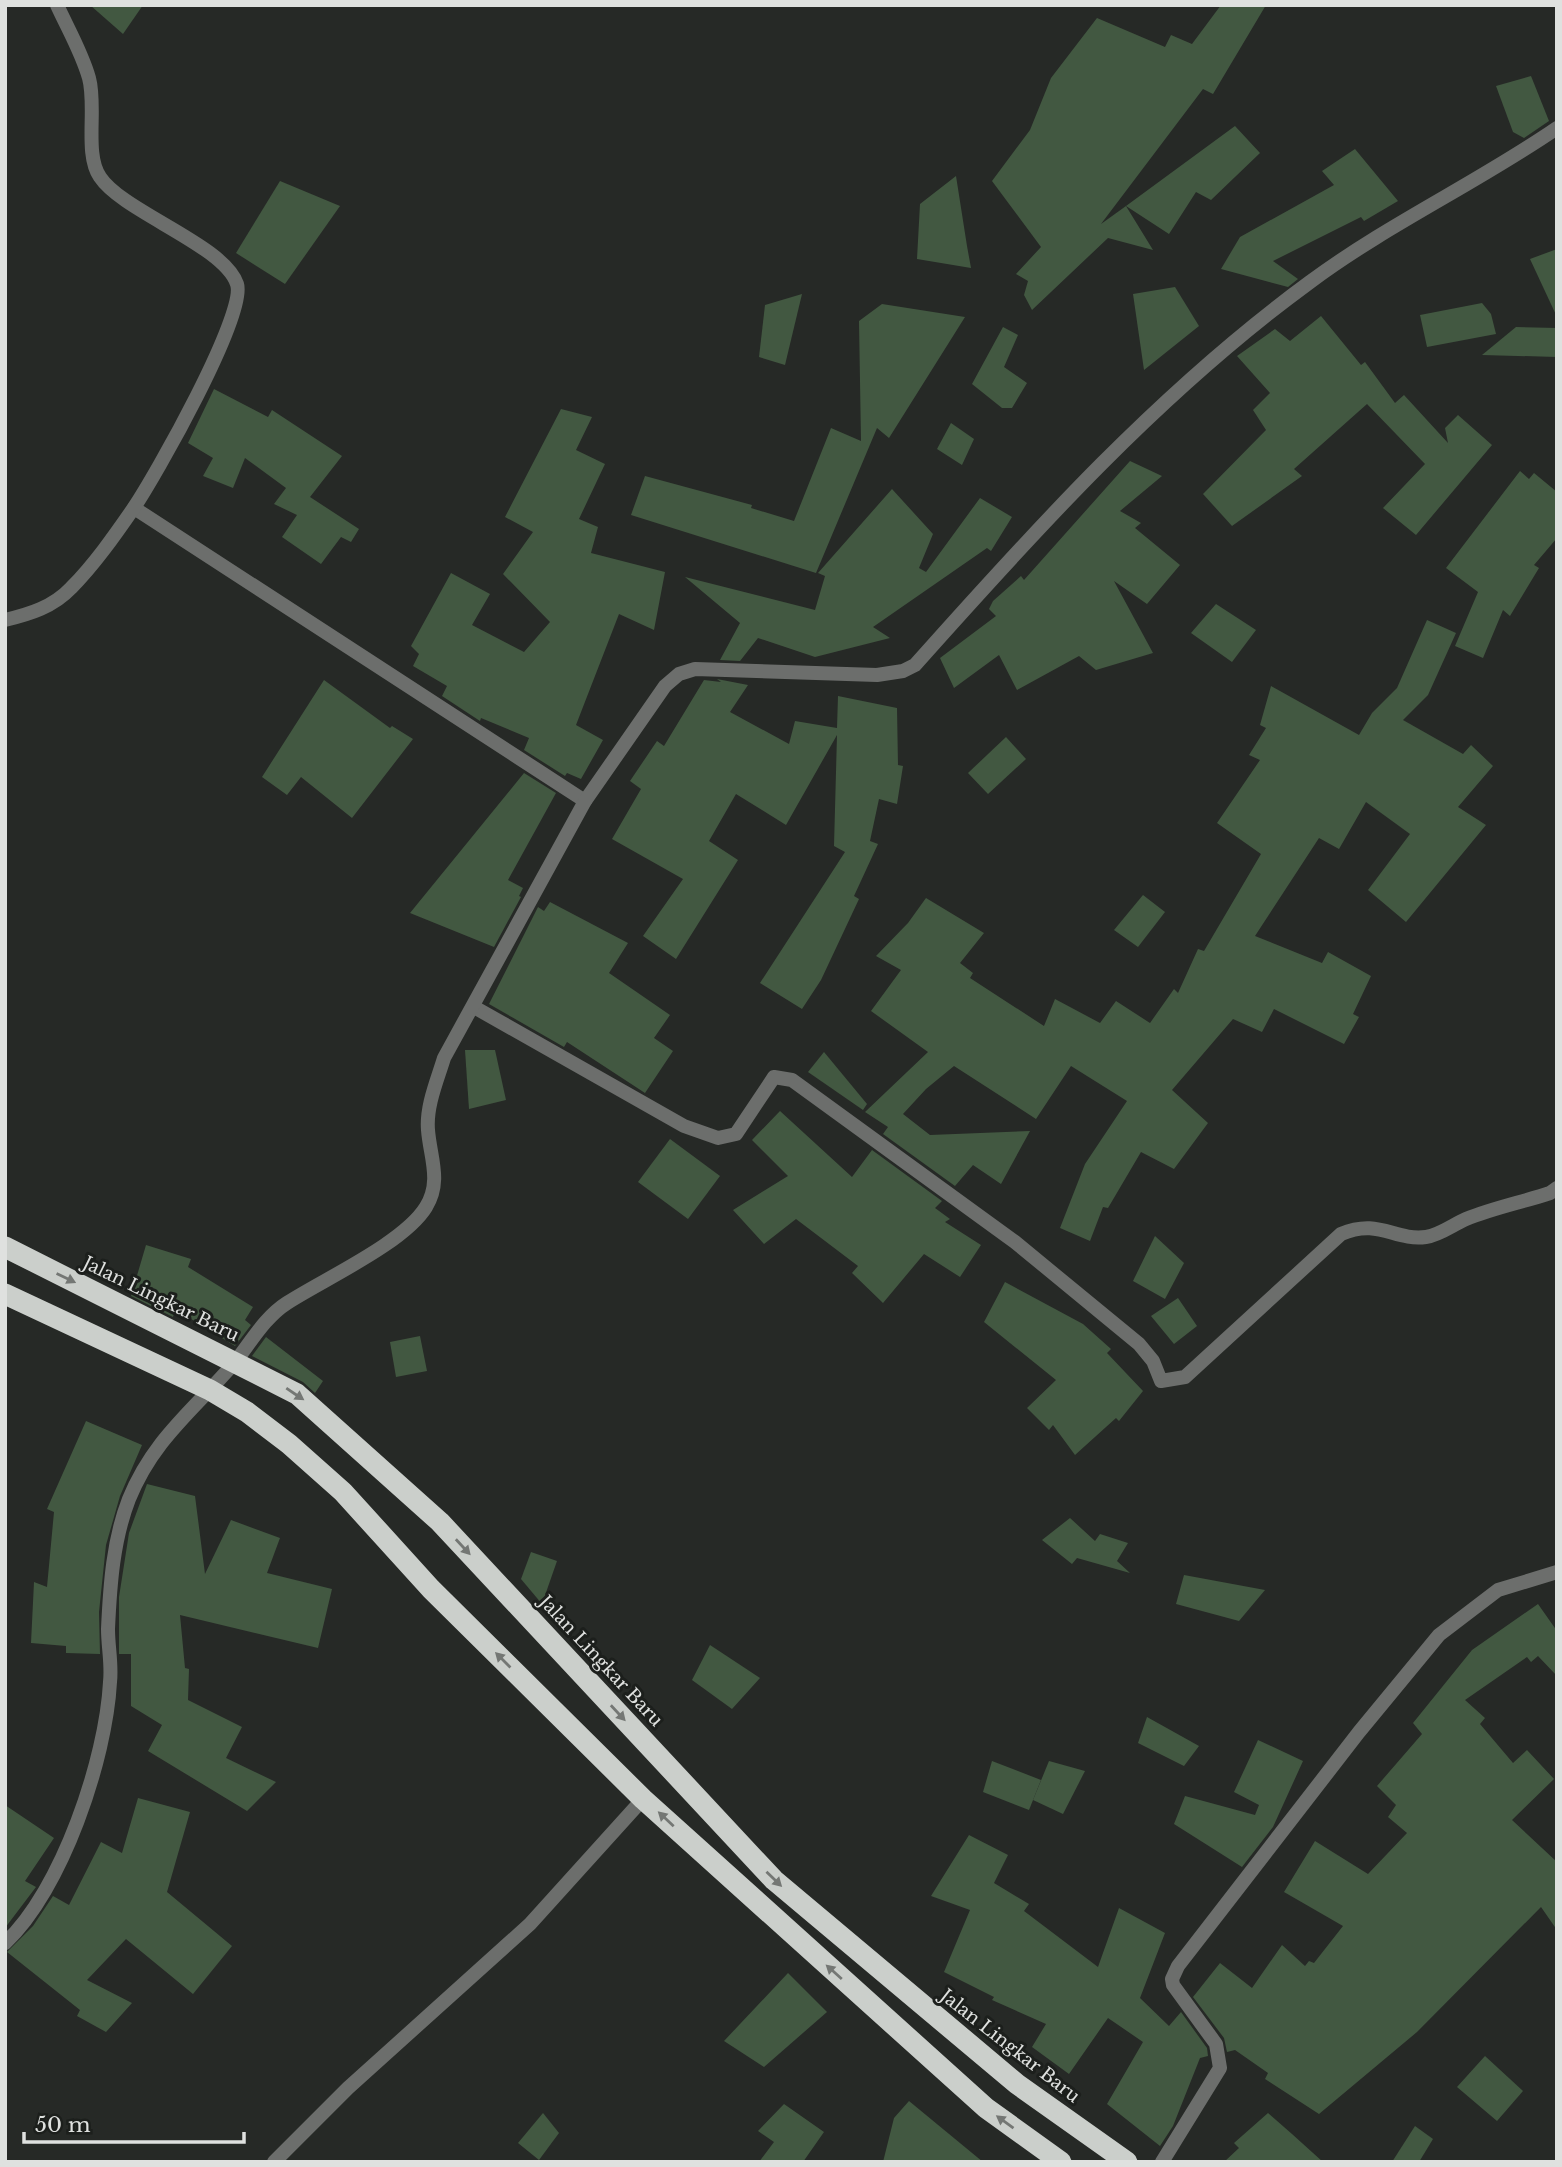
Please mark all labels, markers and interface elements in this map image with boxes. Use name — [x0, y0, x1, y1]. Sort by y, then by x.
street label: Jalan Lingkar Baru — [78, 1251, 243, 1346]
one-way arrow — [56, 1272, 76, 1283]
one-way arrow — [285, 1388, 304, 1401]
one-way arrow — [455, 1538, 471, 1556]
street label: Jalan Lingkar Baru — [533, 1589, 667, 1731]
one-way arrow — [495, 1653, 512, 1669]
one-way arrow — [610, 1704, 626, 1721]
one-way arrow — [658, 1812, 675, 1828]
one-way arrow — [765, 1870, 782, 1886]
one-way arrow — [825, 1964, 843, 1980]
street label: Jalan Lingkar Baru — [934, 1983, 1084, 2107]
scale bar — [24, 2100, 245, 2144]
text: 50 m — [35, 2112, 91, 2138]
one-way arrow — [996, 2115, 1014, 2129]

